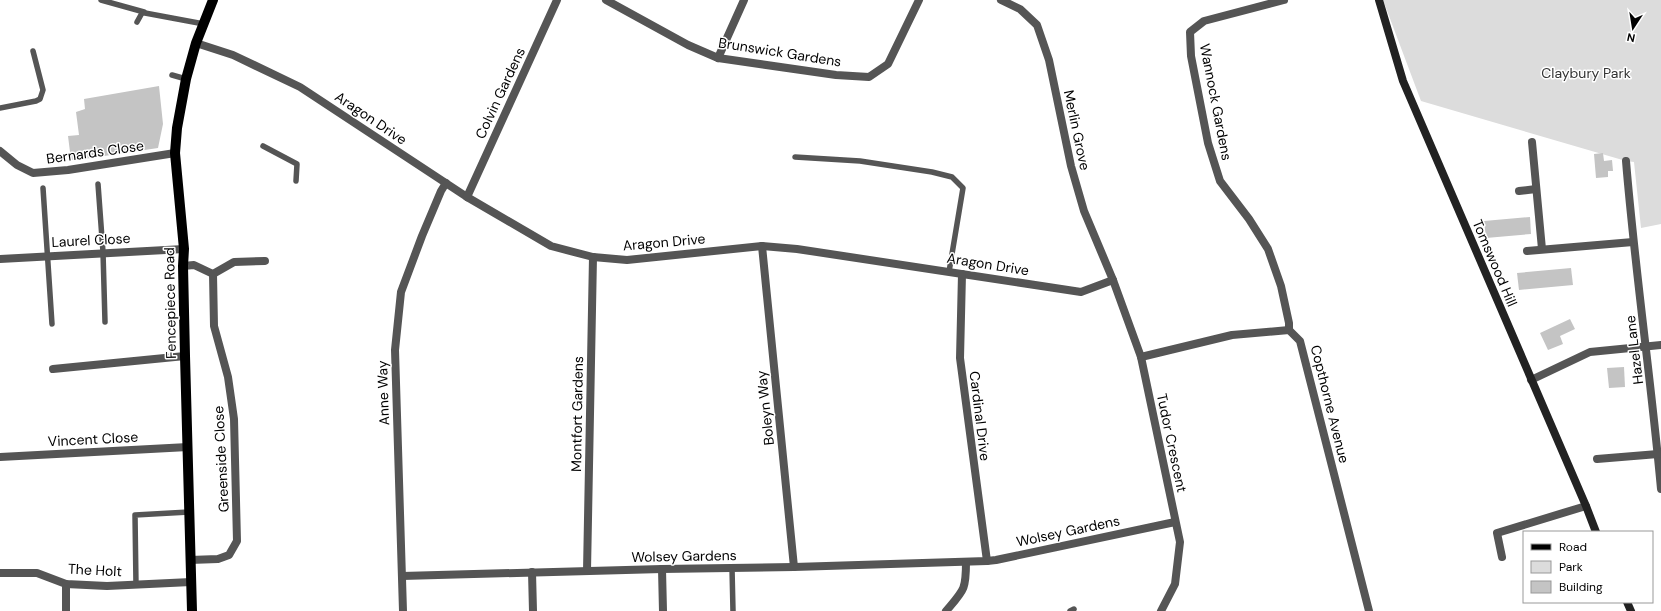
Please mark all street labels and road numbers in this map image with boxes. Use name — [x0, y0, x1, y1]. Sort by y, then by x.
street label: Brunswick Gardens — [717, 33, 843, 71]
street label: Wannock Gardens — [1196, 42, 1236, 162]
street label: Colvin Gardens — [471, 44, 529, 142]
street label: Aragon Drive — [332, 87, 410, 149]
street label: Merlin Grove — [1060, 88, 1094, 172]
street label: Bernards Close — [45, 136, 145, 168]
street label: Tomswood Hill — [1469, 217, 1521, 309]
street label: Laurel Close — [51, 229, 131, 251]
street label: Aragon Drive — [622, 229, 706, 255]
street label: Fencepiece Road — [160, 247, 180, 359]
street label: Aragon Drive — [946, 249, 1030, 279]
street label: Hazel Lane — [1621, 314, 1647, 386]
street label: Copthorne Avenue — [1307, 343, 1353, 465]
street label: Montfort Gardens — [567, 356, 587, 472]
street label: Anne Way — [373, 360, 393, 426]
street label: Boleyn Way — [752, 369, 778, 446]
street label: Cardinal Drive — [966, 370, 994, 462]
street label: Tudor Crescent — [1153, 392, 1191, 494]
street label: Greenside Close — [209, 405, 233, 513]
street label: Vincent Close — [47, 428, 139, 450]
street label: Wolsey Gardens — [1015, 511, 1121, 551]
street label: Wolsey Gardens — [631, 546, 737, 566]
street label: The Holt — [68, 560, 122, 580]

